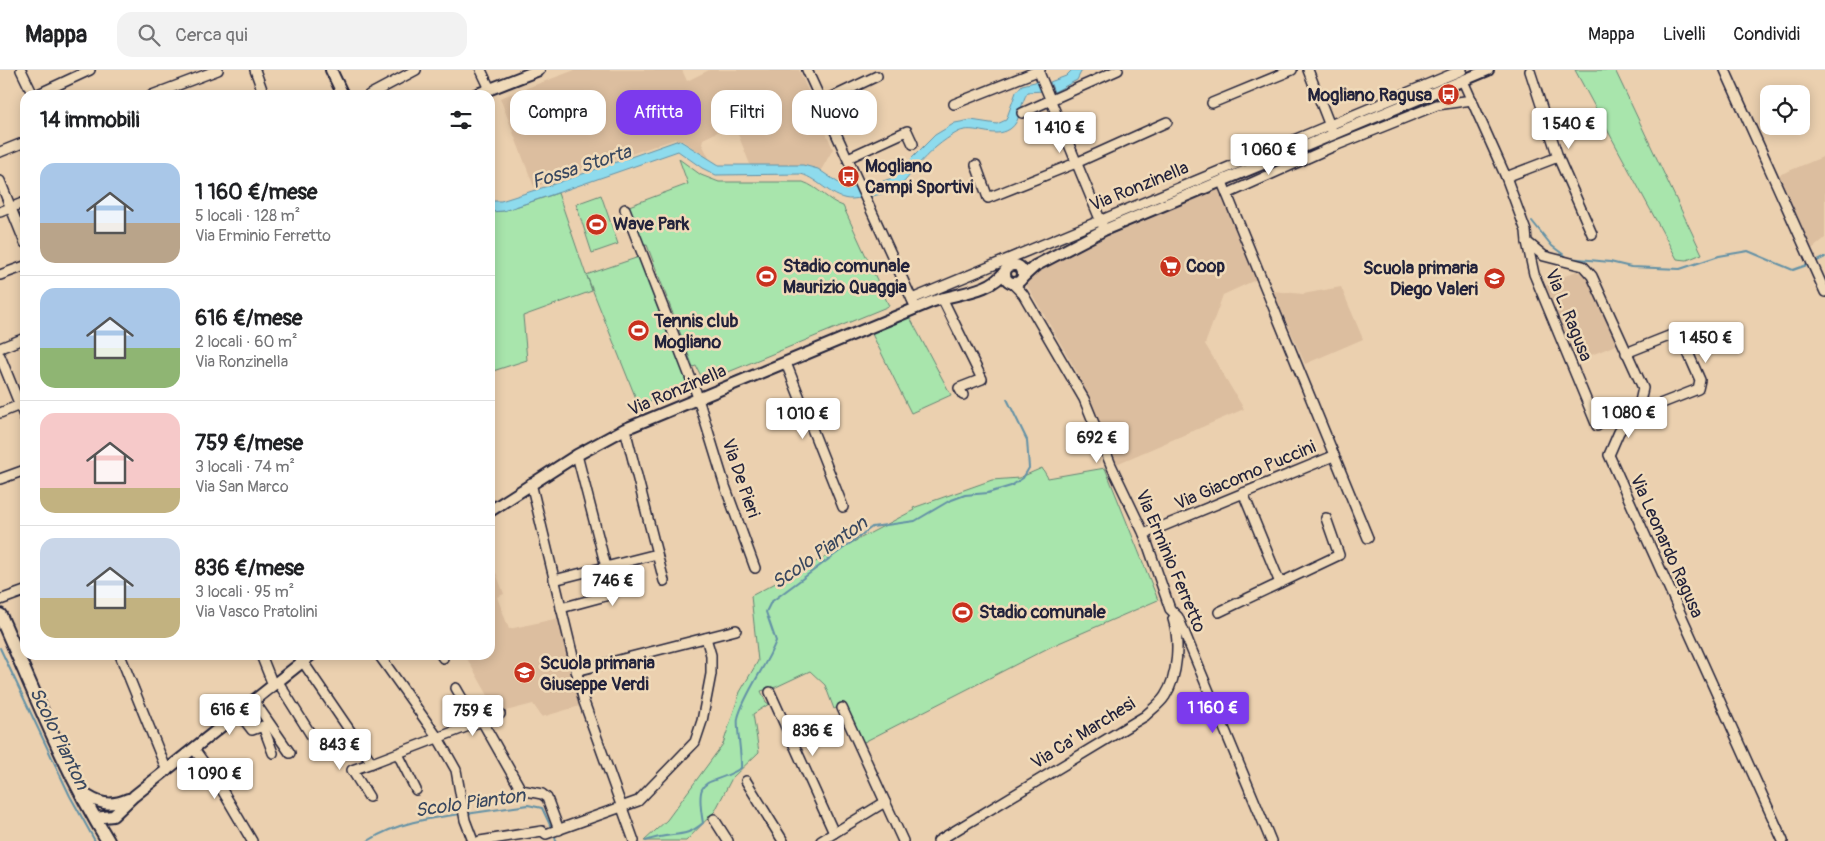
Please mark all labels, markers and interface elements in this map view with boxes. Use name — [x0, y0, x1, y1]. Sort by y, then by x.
search box — [117, 12, 467, 57]
text: Mappa — [25, 20, 87, 49]
icon: search — [135, 21, 163, 49]
text: Cerca qui — [175, 23, 248, 47]
text: Mappa — [1588, 23, 1635, 46]
text: Livelli — [1663, 23, 1705, 46]
text: Condividi — [1733, 23, 1800, 46]
bus stop icon: Mogliano Ragusa — [1436, 83, 1460, 107]
place label: Mogliano Ragusa — [1308, 84, 1433, 107]
map controls — [1760, 85, 1810, 135]
button: locate — [1760, 85, 1810, 135]
chip: Compra — [510, 90, 606, 135]
chip: Affitta — [616, 90, 701, 135]
chip: Filtri — [711, 90, 782, 135]
chip: Nuovo — [792, 90, 877, 135]
icon: filters — [447, 106, 475, 134]
text: 14 immobili — [40, 107, 140, 134]
pin: 1 540 € — [1523, 108, 1615, 150]
pin: 1 410 € — [1014, 112, 1106, 154]
text: 1 540 € — [1543, 114, 1595, 134]
text: 1 410 € — [1035, 118, 1085, 138]
pin: 1 060 € — [1223, 134, 1315, 176]
water label: Fossa Storta — [529, 139, 635, 194]
text: 1 060 € — [1242, 140, 1296, 160]
place label: Mogliano Campi Sportivi — [865, 155, 973, 199]
street label: Via Ronzinella — [1086, 156, 1192, 217]
bus stop icon: Mogliano Campi Sportivi — [837, 164, 861, 188]
text: 1 160 €/mese — [195, 179, 317, 206]
icon: home — [80, 183, 140, 243]
text: 5 locali · 128 m² — [195, 206, 300, 226]
sports icon: Wave Park — [585, 212, 609, 236]
place label: Wave Park — [613, 213, 690, 236]
text: Via Erminio Ferretto — [195, 226, 331, 246]
supermarket icon: Coop — [1158, 254, 1182, 278]
place label: Stadio comunale Maurizio Quaggia — [783, 255, 911, 299]
place label: Coop — [1186, 255, 1226, 278]
place label: Scuola primaria Diego Valeri — [1363, 257, 1479, 301]
sports icon: Stadio comunale Maurizio Quaggia — [755, 264, 779, 288]
school or university icon: Scuola primaria Diego Valeri — [1482, 266, 1506, 290]
street label: Via L. Ragusa — [1540, 266, 1597, 365]
text: 616 €/mese — [195, 305, 302, 332]
icon: home — [80, 308, 140, 368]
place label: Tennis club Mogliano — [653, 310, 738, 354]
sports icon: Tennis club Mogliano — [626, 319, 650, 343]
pin: 1 450 € — [1660, 322, 1752, 364]
text: 1 450 € — [1680, 328, 1732, 348]
text: 2 locali · 60 m² — [195, 332, 298, 352]
text: Via Ronzinella — [195, 352, 288, 372]
street label: Via Ronzinella — [624, 359, 730, 422]
pin: 1 080 € — [1583, 396, 1675, 439]
pin: 1 010 € — [757, 398, 849, 440]
text: 1 080 € — [1602, 403, 1656, 423]
text: 1 010 € — [777, 404, 829, 424]
pin: 692 € — [1062, 422, 1132, 464]
text: 692 € — [1077, 428, 1117, 448]
text: 759 €/mese — [195, 430, 303, 457]
icon: home — [80, 433, 140, 493]
street label: Via Giacomo Puccini — [1171, 435, 1319, 516]
street label: Via De Pieri — [716, 436, 765, 521]
text: 3 locali · 74 m² — [195, 457, 295, 477]
street label: Via Leonardo Ragusa — [1625, 471, 1709, 622]
text: Via San Marco — [195, 477, 289, 497]
street label: Via Erminio Ferretto — [1130, 486, 1211, 636]
water label: Scolo Pianton — [767, 510, 873, 594]
text: 836 €/mese — [195, 555, 304, 582]
icon: home — [80, 558, 140, 618]
pin: 746 € — [578, 564, 648, 607]
text: 746 € — [592, 571, 634, 591]
text: 3 locali · 95 m² — [195, 582, 294, 602]
sports icon: Stadio comunale — [951, 600, 975, 624]
place label: Stadio comunale — [979, 601, 1107, 624]
text: Via Vasco Pratolini — [195, 602, 317, 622]
place label: Scuola primaria Giuseppe Verdi — [540, 652, 656, 696]
school or university icon: Scuola primaria Giuseppe Verdi — [512, 661, 536, 685]
water label: Scolo Pianton — [24, 683, 95, 795]
street label: Via Ca' Marchesi — [1027, 692, 1140, 775]
pin: 1 160 € — [1167, 692, 1259, 734]
pin: 616 € — [195, 694, 265, 736]
pin: 759 € — [438, 694, 508, 737]
text: 1 160 € — [1188, 698, 1238, 718]
text: 616 € — [211, 700, 249, 720]
text: 759 € — [453, 701, 493, 721]
pin: 836 € — [778, 714, 848, 757]
text: 836 € — [793, 721, 833, 741]
pin: 843 € — [305, 728, 375, 771]
text: 843 € — [320, 735, 360, 755]
pin: 1 090 € — [169, 758, 261, 800]
text: 1 090 € — [188, 764, 242, 784]
water label: Scolo Pianton — [414, 783, 528, 823]

